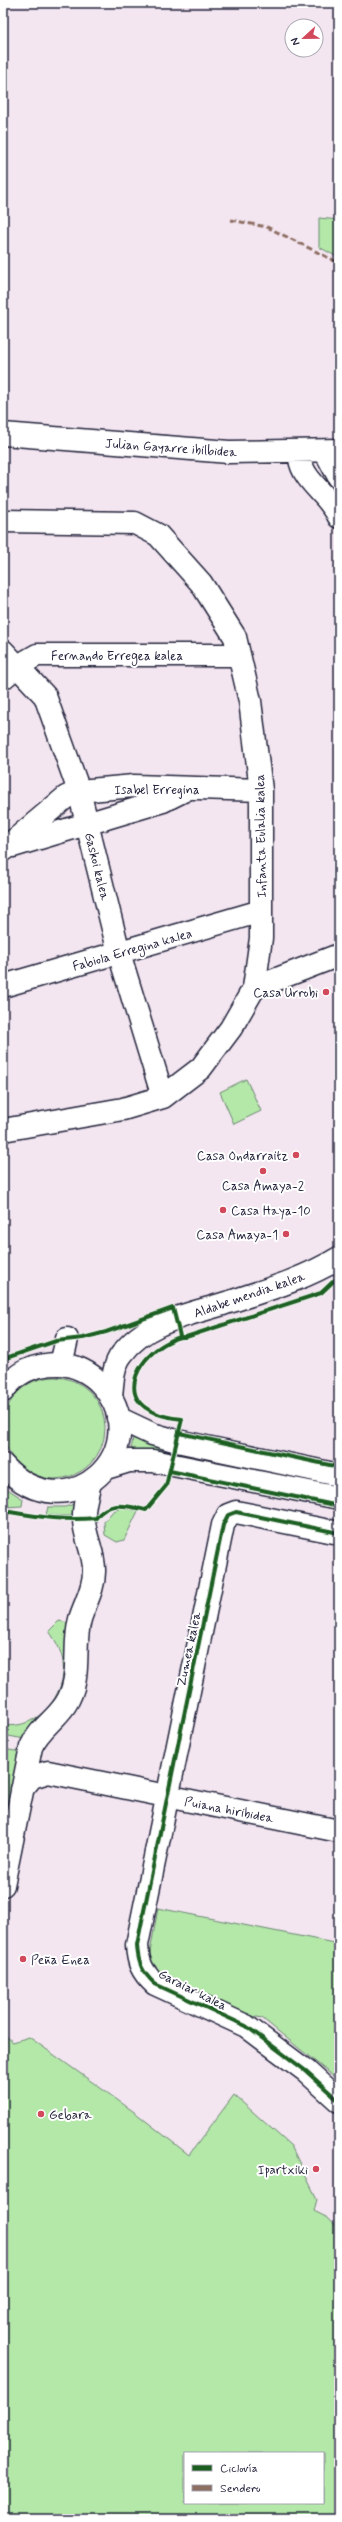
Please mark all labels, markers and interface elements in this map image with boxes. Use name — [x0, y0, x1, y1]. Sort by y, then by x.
north arrow — [284, 18, 324, 58]
text: N — [288, 35, 304, 47]
street label: Julian Gayarre ibilbidea — [105, 435, 237, 462]
street label: Fernando Erregea kalea — [51, 648, 183, 666]
street label: Infanta Eulalia kalea — [252, 774, 271, 898]
street label: Isabel Erregina — [114, 782, 200, 799]
street label: Gaskoi kalea — [80, 831, 113, 902]
street label: Fabiola Erregina kalea — [71, 925, 194, 977]
place label: Casa Urrobi — [253, 985, 318, 1002]
marker: Casa Urrobi — [321, 987, 331, 997]
place label: Casa Ondarraitz — [197, 1148, 288, 1165]
marker: Casa Ondarraitz — [291, 1150, 301, 1160]
marker: Casa Amaya-2 — [258, 1166, 268, 1176]
place label: Casa Amaya-2 — [222, 1178, 305, 1195]
place label: Casa Haya-10 — [231, 1203, 311, 1220]
marker: Casa Haya-10 — [218, 1205, 228, 1215]
place label: Casa Amaya-1 — [196, 1227, 278, 1244]
marker: Casa Amaya-1 — [281, 1229, 291, 1239]
street label: Aldabe mendia kalea — [192, 1268, 308, 1322]
street label: Zumea kalea — [173, 1610, 206, 1688]
street label: Puiana hiribidea — [183, 1794, 275, 1827]
place label: Peña Enea — [31, 1952, 90, 1969]
marker: Peña Enea — [18, 1954, 28, 1964]
street label: Garaiar kalea — [155, 1966, 230, 2015]
place label: Gebara — [49, 2107, 92, 2124]
marker: Gebara — [36, 2109, 46, 2119]
place label: Ipartxiki — [258, 2162, 308, 2179]
marker: Ipartxiki — [311, 2164, 321, 2174]
legend — [184, 2452, 324, 2504]
text: Ciclovía — [220, 2461, 258, 2477]
text: Sendero — [220, 2481, 261, 2497]

